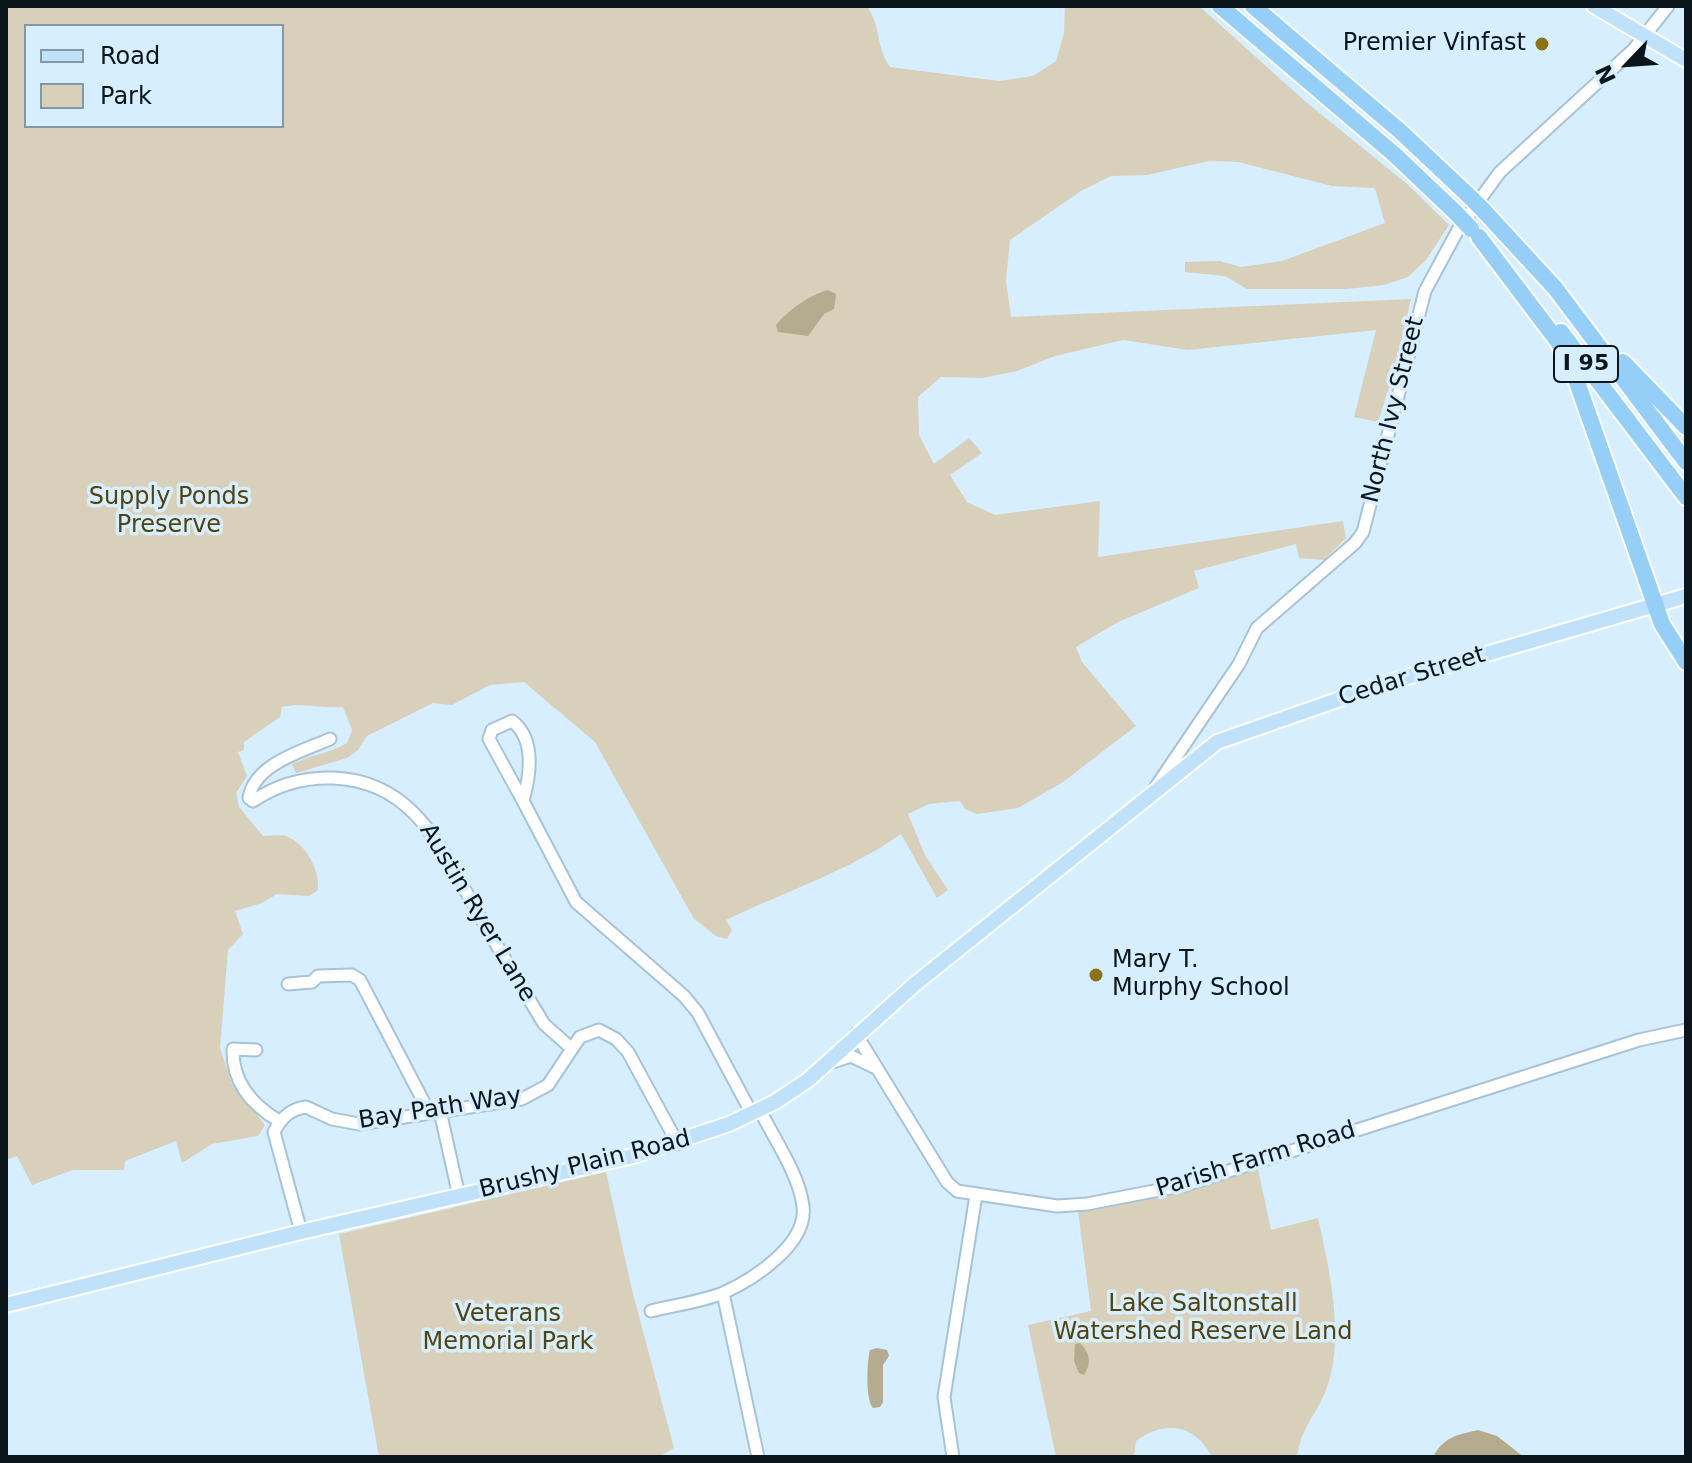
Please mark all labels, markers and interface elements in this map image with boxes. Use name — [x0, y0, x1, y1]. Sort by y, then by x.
legend — [24, 24, 284, 128]
north arrow — [1588, 24, 1668, 104]
place label: Premier Vinfast — [1343, 30, 1526, 58]
marker: Premier Vinfast — [1533, 35, 1551, 53]
text: Road — [100, 42, 160, 70]
text: N — [1591, 61, 1621, 88]
text: Park — [100, 82, 152, 110]
street label: North Ivy Street — [1357, 314, 1431, 506]
road number: I 95 — [1554, 346, 1618, 382]
park label: Supply Ponds Preserve — [89, 484, 249, 540]
street label: Cedar Street — [1335, 641, 1489, 713]
street label: Austin Ryer Lane — [412, 819, 542, 1007]
place label: Mary T. Murphy School — [1112, 947, 1290, 1003]
marker: Mary T. Murphy School — [1087, 966, 1105, 984]
street label: Bay Path Way — [357, 1082, 523, 1136]
street label: Parish Farm Road — [1153, 1116, 1359, 1204]
street label: Brushy Plain Road — [476, 1125, 694, 1205]
park label: Lake Saltonstall Watershed Reserve Land — [1054, 1291, 1352, 1347]
park label: Veterans Memorial Park — [423, 1301, 593, 1357]

